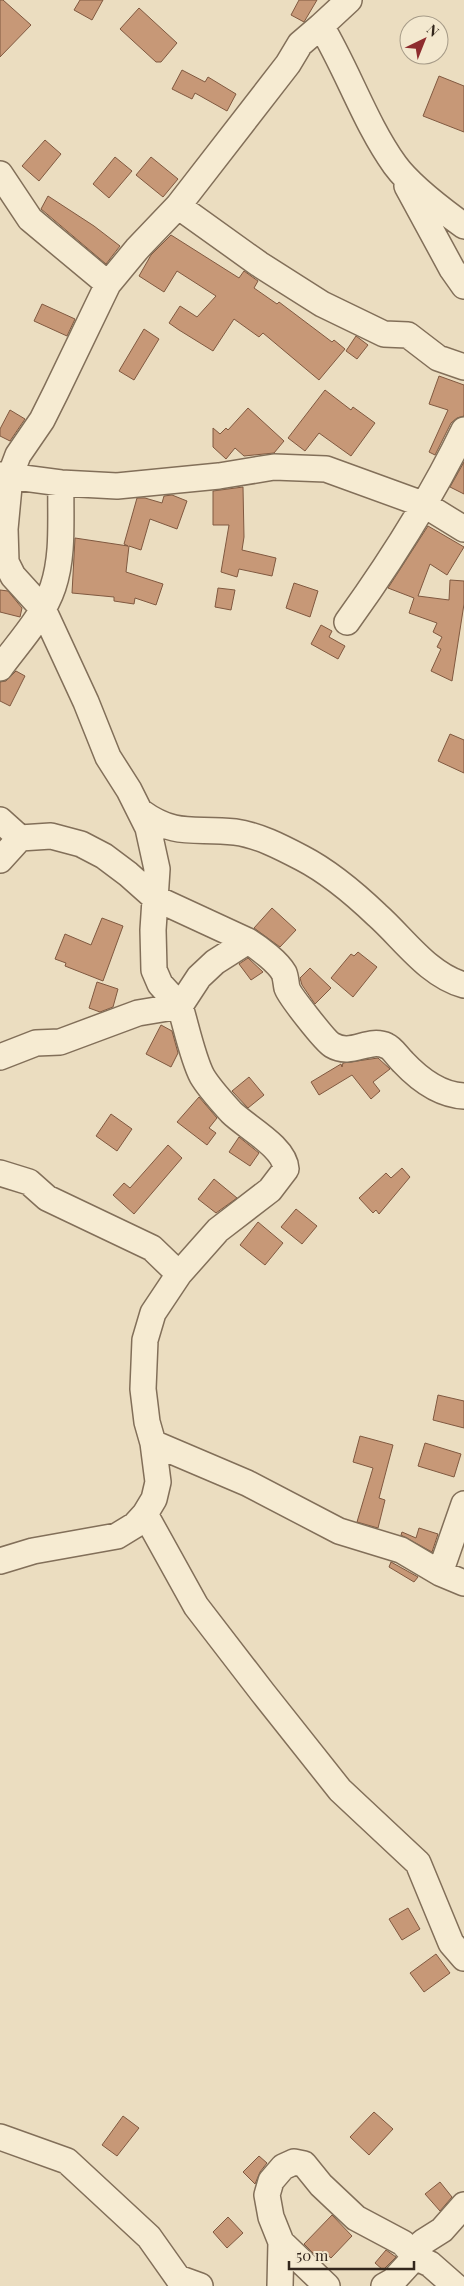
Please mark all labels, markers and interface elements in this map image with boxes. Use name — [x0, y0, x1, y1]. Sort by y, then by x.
north arrow — [399, 15, 449, 65]
text: N — [423, 20, 443, 41]
scale bar — [289, 2238, 414, 2270]
text: 50 m — [296, 2245, 329, 2265]

